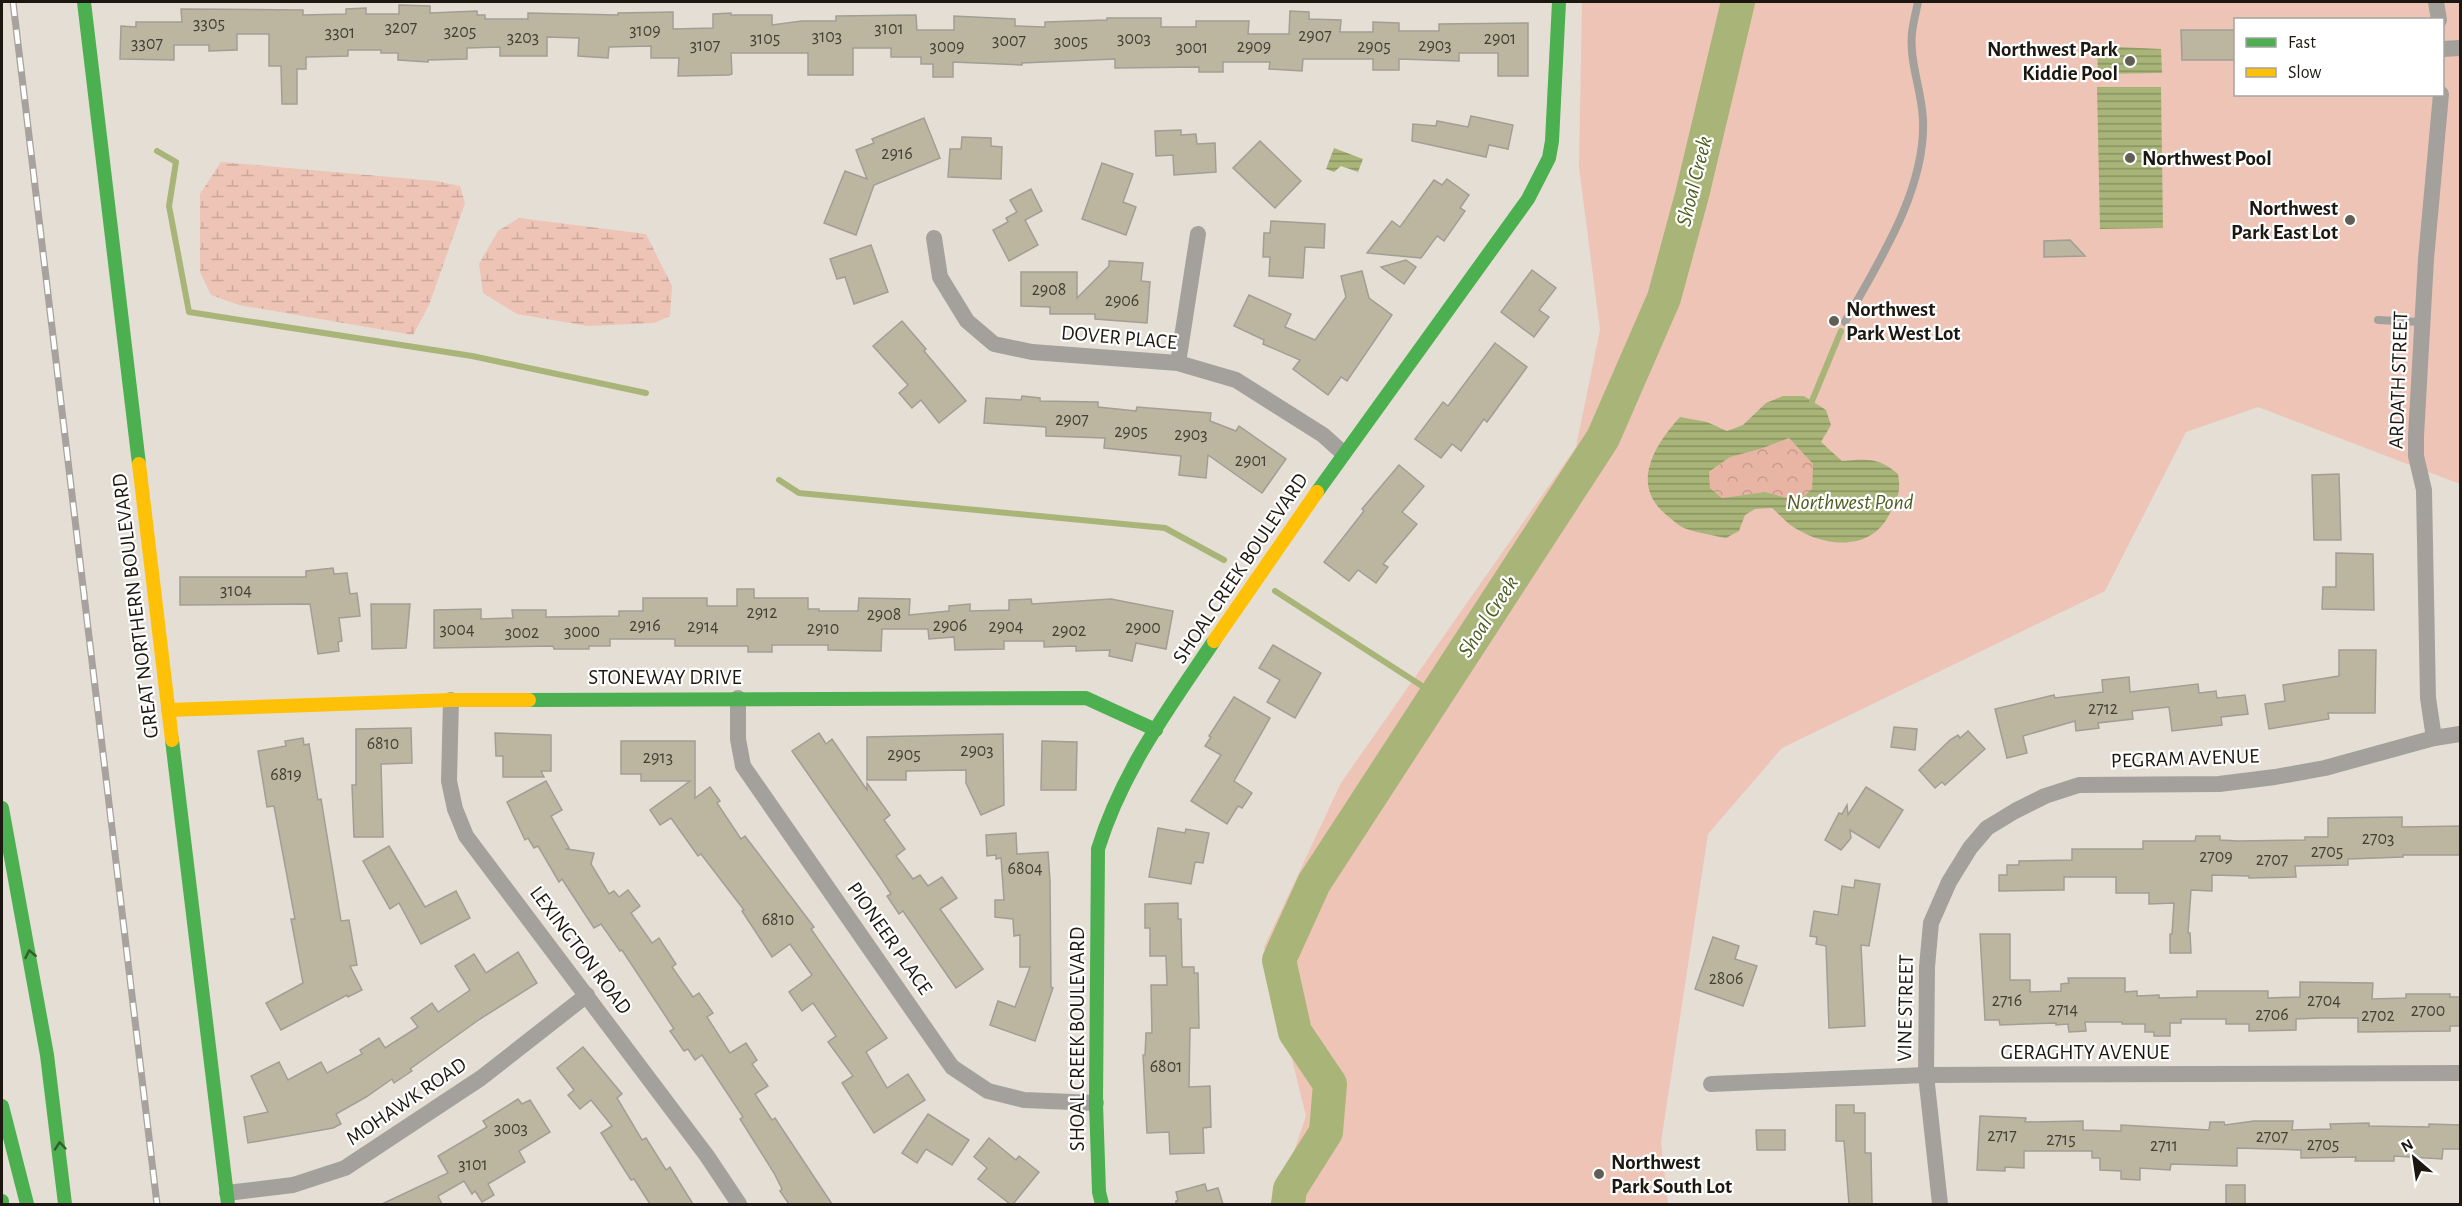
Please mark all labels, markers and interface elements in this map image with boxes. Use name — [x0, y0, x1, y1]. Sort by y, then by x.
house number: 3305 — [193, 15, 225, 33]
legend — [2234, 18, 2444, 96]
house number: 3207 — [385, 19, 417, 37]
house number: 3101 — [874, 20, 904, 38]
house number: 3109 — [629, 22, 661, 40]
house number: 3205 — [444, 23, 476, 41]
house number: 3301 — [325, 24, 355, 42]
house number: 2907 — [1298, 27, 1332, 45]
house number: 3103 — [812, 28, 842, 46]
house number: 3203 — [507, 29, 539, 47]
house number: 3105 — [750, 30, 780, 48]
house number: 3003 — [1117, 30, 1151, 48]
house number: 2901 — [1484, 30, 1516, 48]
house number: 3007 — [992, 32, 1026, 50]
house number: 3005 — [1054, 33, 1088, 51]
text: Fast — [2288, 34, 2316, 52]
house number: 3307 — [131, 35, 163, 53]
house number: 3107 — [690, 37, 720, 55]
house number: 2903 — [1418, 37, 1452, 55]
house number: 3009 — [930, 38, 964, 56]
house number: 2909 — [1237, 38, 1271, 56]
house number: 2905 — [1357, 38, 1391, 56]
house number: 3001 — [1176, 39, 1208, 57]
place label: Northwest Park Kiddie Pool — [1987, 39, 2119, 84]
marker: Northwest Park Kiddie Pool — [2123, 54, 2137, 68]
text: Slow — [2288, 64, 2321, 82]
water label: Shoal Creek — [1672, 134, 1716, 228]
house number: 2916 — [881, 145, 913, 163]
place label: Northwest Pool — [2142, 148, 2272, 169]
marker: Northwest Pool — [2123, 151, 2137, 165]
place label: Northwest Park East Lot — [2231, 198, 2338, 243]
marker: Northwest Park East Lot — [2343, 213, 2357, 227]
house number: 2908 — [1032, 281, 1066, 299]
house number: 2906 — [1105, 292, 1139, 310]
place label: Northwest Park West Lot — [1846, 299, 1960, 344]
street label: ARDATH STREET — [2386, 311, 2411, 449]
marker: Northwest Park West Lot — [1827, 314, 1841, 328]
street label: DOVER PLACE — [1060, 322, 1178, 353]
house number: 2907 — [1055, 411, 1089, 429]
house number: 2905 — [1114, 423, 1148, 441]
house number: 2903 — [1174, 426, 1208, 444]
house number: 2901 — [1235, 452, 1267, 470]
street label: SHOAL CREEK BOULEVARD — [1169, 469, 1312, 667]
street label: GREAT NORTHERN BOULEVARD — [109, 472, 162, 740]
water label: Northwest Pond — [1787, 491, 1914, 513]
water label: Shoal Creek — [1454, 572, 1522, 661]
house number: 3104 — [220, 582, 252, 600]
house number: 2912 — [746, 604, 778, 622]
house number: 2908 — [867, 606, 901, 624]
house number: 2916 — [629, 617, 661, 635]
house number: 2906 — [933, 617, 967, 635]
house number: 2914 — [687, 618, 719, 636]
house number: 2904 — [989, 618, 1024, 636]
house number: 2900 — [1125, 619, 1161, 637]
house number: 2910 — [807, 620, 839, 638]
house number: 3004 — [439, 621, 475, 639]
house number: 2902 — [1052, 622, 1086, 640]
house number: 3000 — [564, 623, 600, 641]
house number: 3002 — [505, 624, 539, 642]
street label: STONEWAY DRIVE — [588, 667, 742, 688]
house number: 2712 — [2088, 700, 2118, 718]
house number: 6810 — [367, 735, 399, 753]
house number: 2903 — [960, 742, 994, 760]
street label: PEGRAM AVENUE — [2111, 745, 2260, 772]
house number: 2905 — [887, 746, 921, 764]
house number: 2913 — [643, 749, 673, 767]
house number: 6819 — [270, 766, 302, 784]
house number: 2703 — [2362, 830, 2394, 848]
house number: 2705 — [2311, 843, 2343, 861]
house number: 2709 — [2199, 848, 2233, 866]
house number: 2707 — [2256, 851, 2288, 869]
house number: 6804 — [1007, 860, 1043, 878]
street label: PIONEER PLACE — [843, 878, 936, 998]
street label: LEXINGTON ROAD — [526, 882, 635, 1018]
house number: 6810 — [762, 911, 794, 929]
street label: SHOAL CREEK BOULEVARD — [1067, 927, 1088, 1151]
one-way arrow — [24, 949, 37, 959]
street label: VINE STREET — [1894, 954, 1917, 1062]
house number: 2806 — [1709, 970, 1743, 988]
house number: 2716 — [1992, 992, 2022, 1010]
house number: 2704 — [2307, 992, 2341, 1010]
house number: 2714 — [2048, 1001, 2079, 1019]
house number: 2700 — [2411, 1002, 2445, 1020]
house number: 2706 — [2255, 1006, 2289, 1024]
house number: 2702 — [2361, 1007, 2395, 1025]
street label: GERAGHTY AVENUE — [2001, 1042, 2170, 1063]
street label: MOHAWK ROAD — [342, 1054, 470, 1149]
house number: 6801 — [1150, 1058, 1182, 1076]
house number: 3003 — [494, 1120, 528, 1138]
house number: 2717 — [1987, 1127, 2017, 1145]
house number: 2707 — [2256, 1128, 2288, 1146]
north arrow — [2384, 1128, 2444, 1188]
house number: 2715 — [2046, 1131, 2076, 1149]
house number: 2705 — [2307, 1136, 2339, 1154]
text: N — [2398, 1136, 2416, 1155]
house number: 2711 — [2150, 1137, 2178, 1155]
one-way arrow — [54, 1142, 67, 1151]
place label: Northwest Park South Lot — [1611, 1152, 1732, 1197]
house number: 3101 — [458, 1156, 488, 1174]
marker: Northwest Park South Lot — [1592, 1167, 1606, 1181]

